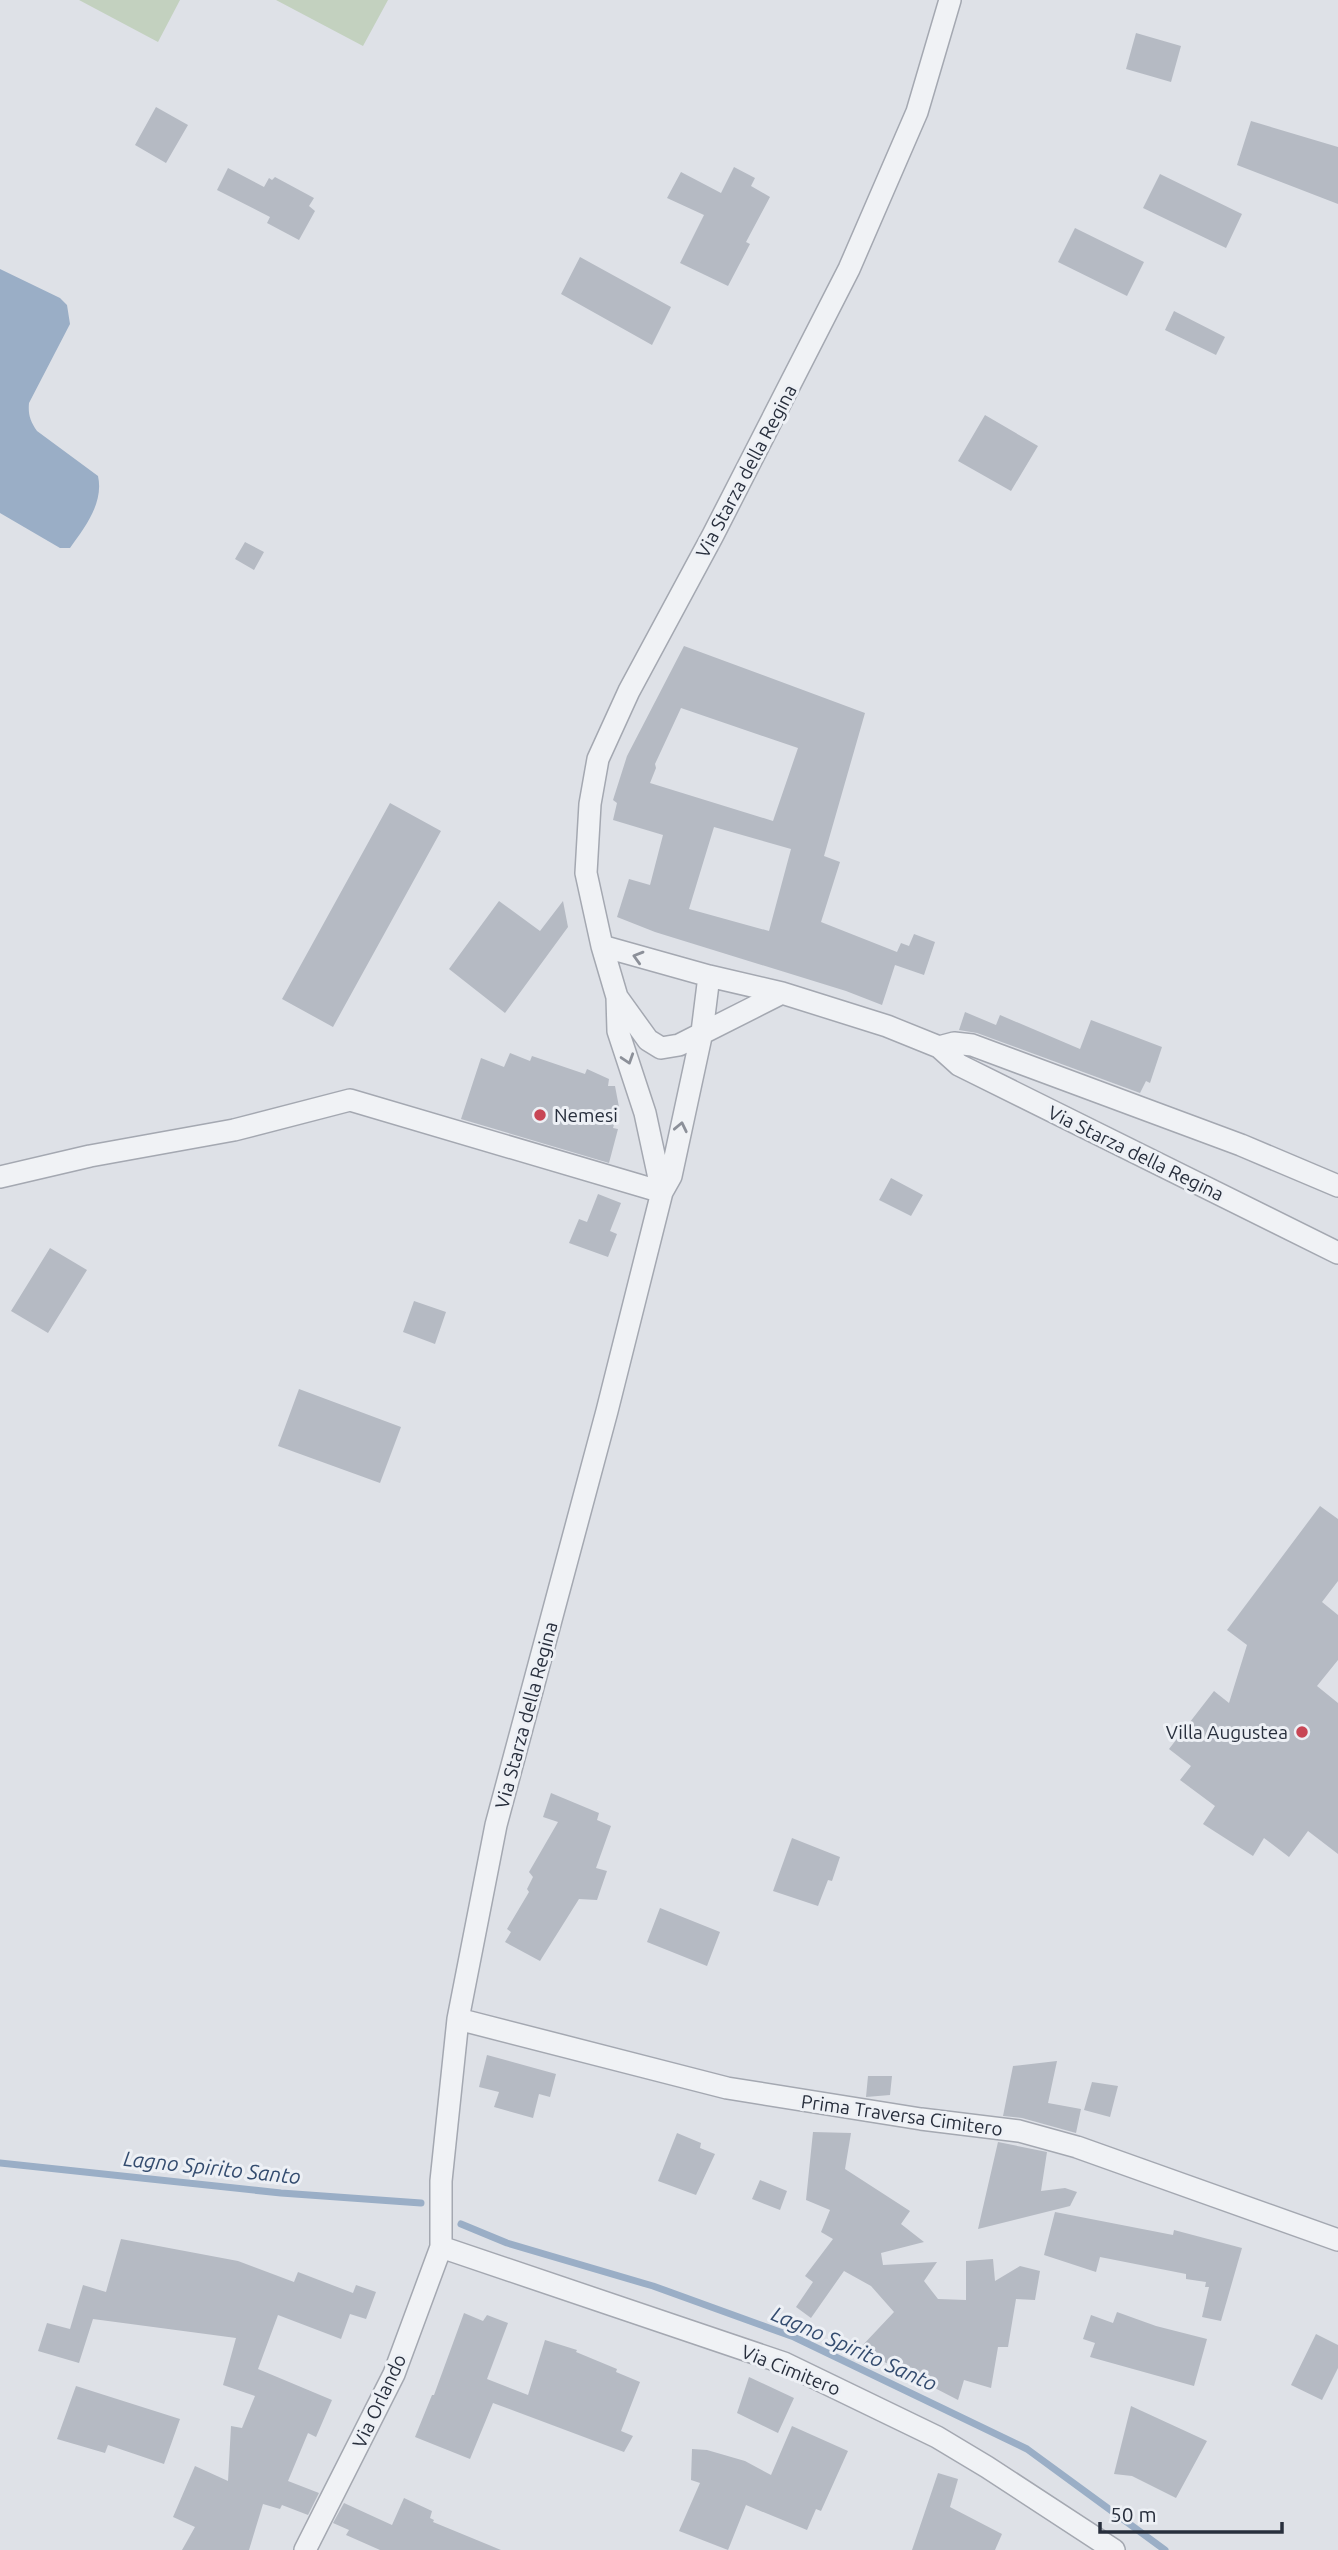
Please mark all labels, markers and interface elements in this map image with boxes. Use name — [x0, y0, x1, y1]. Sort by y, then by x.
street label: Via Starza della Regina — [691, 381, 801, 561]
one-way arrow — [632, 950, 644, 965]
one-way arrow — [619, 1053, 634, 1065]
street label: Via Starza della Regina — [1045, 1101, 1227, 1205]
place label: Nemesi — [554, 1104, 618, 1126]
marker: Nemesi — [532, 1107, 548, 1123]
one-way arrow — [673, 1121, 688, 1133]
street label: Via Starza della Regina — [490, 1619, 562, 1811]
place label: Villa Augustea — [1166, 1721, 1288, 1743]
marker: Villa Augustea — [1294, 1724, 1310, 1740]
street label: Prima Traversa Cimitero — [800, 2090, 1004, 2140]
water label: Lagno Spirito Santo — [122, 2146, 302, 2188]
water label: Lagno Spirito Santo — [768, 2301, 941, 2395]
street label: Via Cimitero — [738, 2340, 844, 2400]
street label: Via Orlando — [348, 2350, 410, 2452]
scale bar — [1100, 2490, 1282, 2534]
text: 50 m — [1110, 2502, 1157, 2526]

